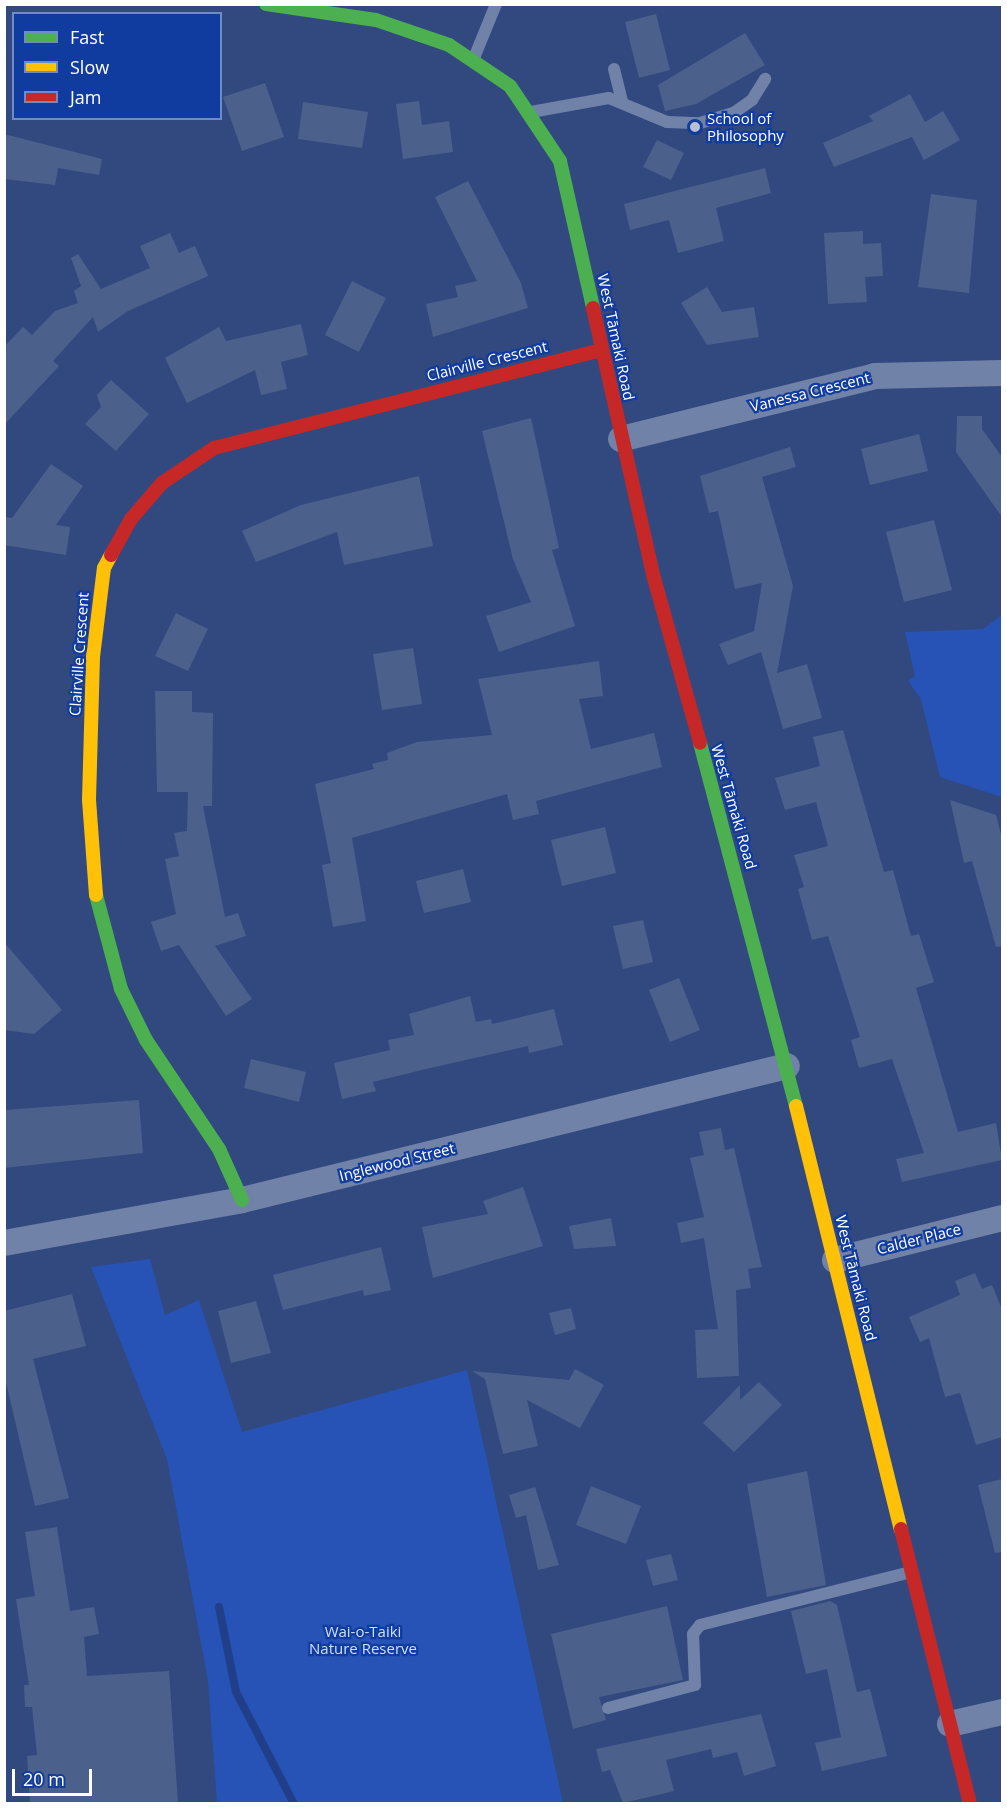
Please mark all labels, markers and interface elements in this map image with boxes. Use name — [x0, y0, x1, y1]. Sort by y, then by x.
legend — [12, 12, 222, 120]
text: Fast — [70, 25, 104, 49]
text: Slow — [70, 55, 109, 79]
text: Jam — [70, 85, 102, 109]
place label: School of Philosophy — [707, 109, 784, 144]
marker: School of Philosophy — [688, 120, 702, 134]
street label: West Tāmaki Road — [594, 272, 638, 402]
street label: Clairville Crescent — [425, 337, 549, 385]
street label: Vanessa Crescent — [748, 368, 872, 416]
street label: Clairville Crescent — [66, 592, 92, 716]
street label: West Tāmaki Road — [708, 743, 760, 871]
street label: Inglewood Street — [337, 1139, 457, 1185]
street label: West Tāmaki Road — [832, 1213, 880, 1343]
street label: Calder Place — [875, 1220, 963, 1258]
park label: Wai-o-Taiki Nature Reserve — [309, 1622, 417, 1657]
scale bar — [15, 1757, 94, 1795]
text: 20 m — [23, 1767, 65, 1791]

